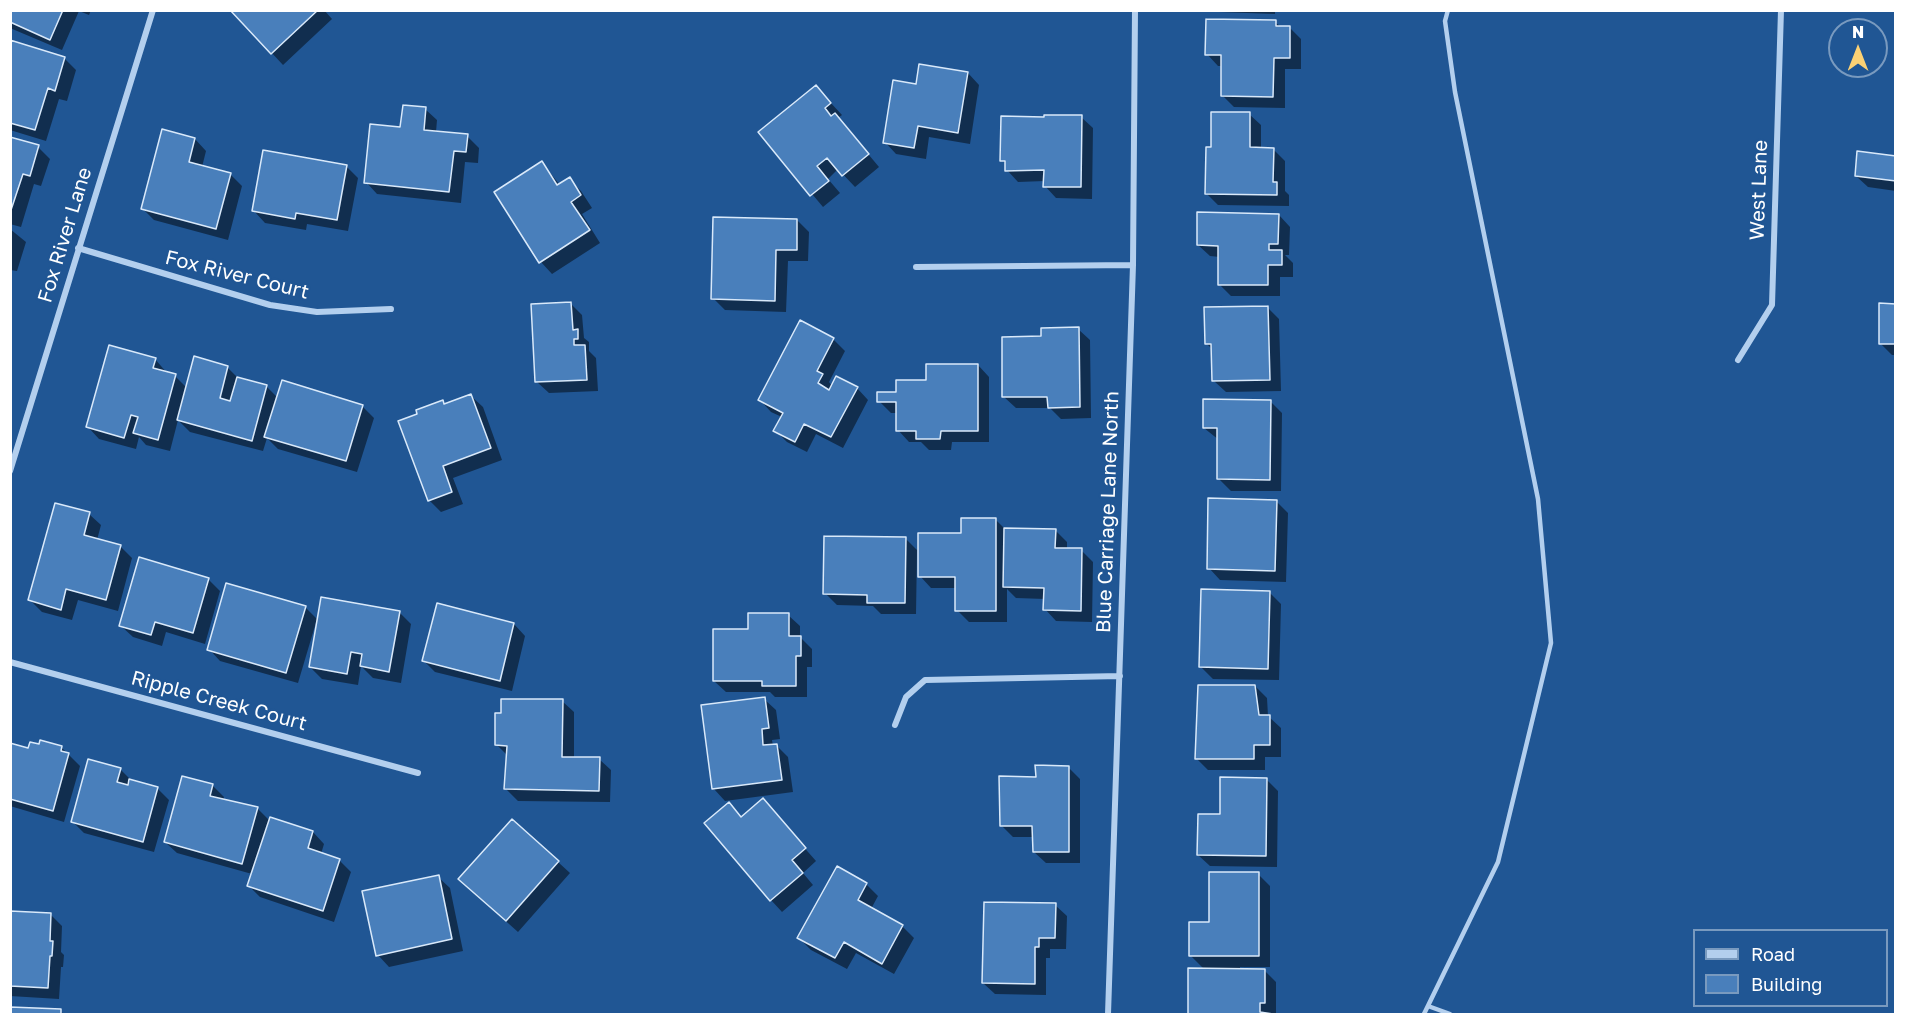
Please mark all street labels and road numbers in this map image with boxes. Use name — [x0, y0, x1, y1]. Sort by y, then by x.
street label: West Lane — [1745, 139, 1773, 241]
street label: Fox River Lane — [33, 164, 97, 306]
street label: Fox River Court — [163, 246, 311, 304]
street label: Blue Carriage Lane North — [1092, 391, 1124, 633]
street label: Ripple Creek Court — [128, 666, 310, 736]

